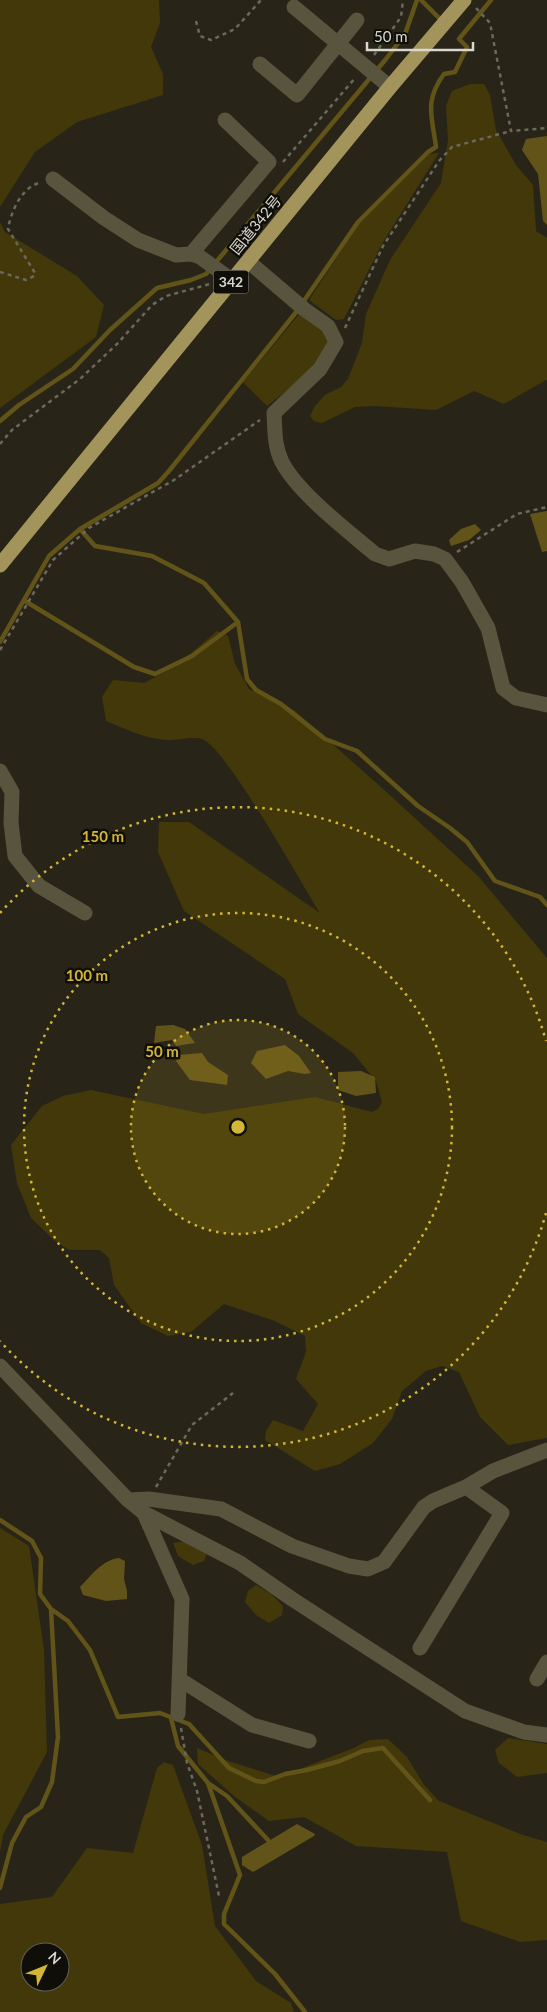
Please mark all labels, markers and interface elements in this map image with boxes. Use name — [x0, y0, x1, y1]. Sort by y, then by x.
scale bar — [367, 20, 473, 52]
text: 50 m — [374, 27, 408, 45]
street label: 国道342号 — [226, 191, 285, 258]
road number: 342 — [214, 270, 248, 294]
text: 150 m — [82, 827, 124, 845]
text: 100 m — [66, 966, 108, 984]
text: 50 m — [145, 1042, 179, 1060]
centre of rings — [229, 1118, 247, 1136]
north arrow — [20, 1942, 70, 1992]
text: N — [45, 1948, 65, 1968]

